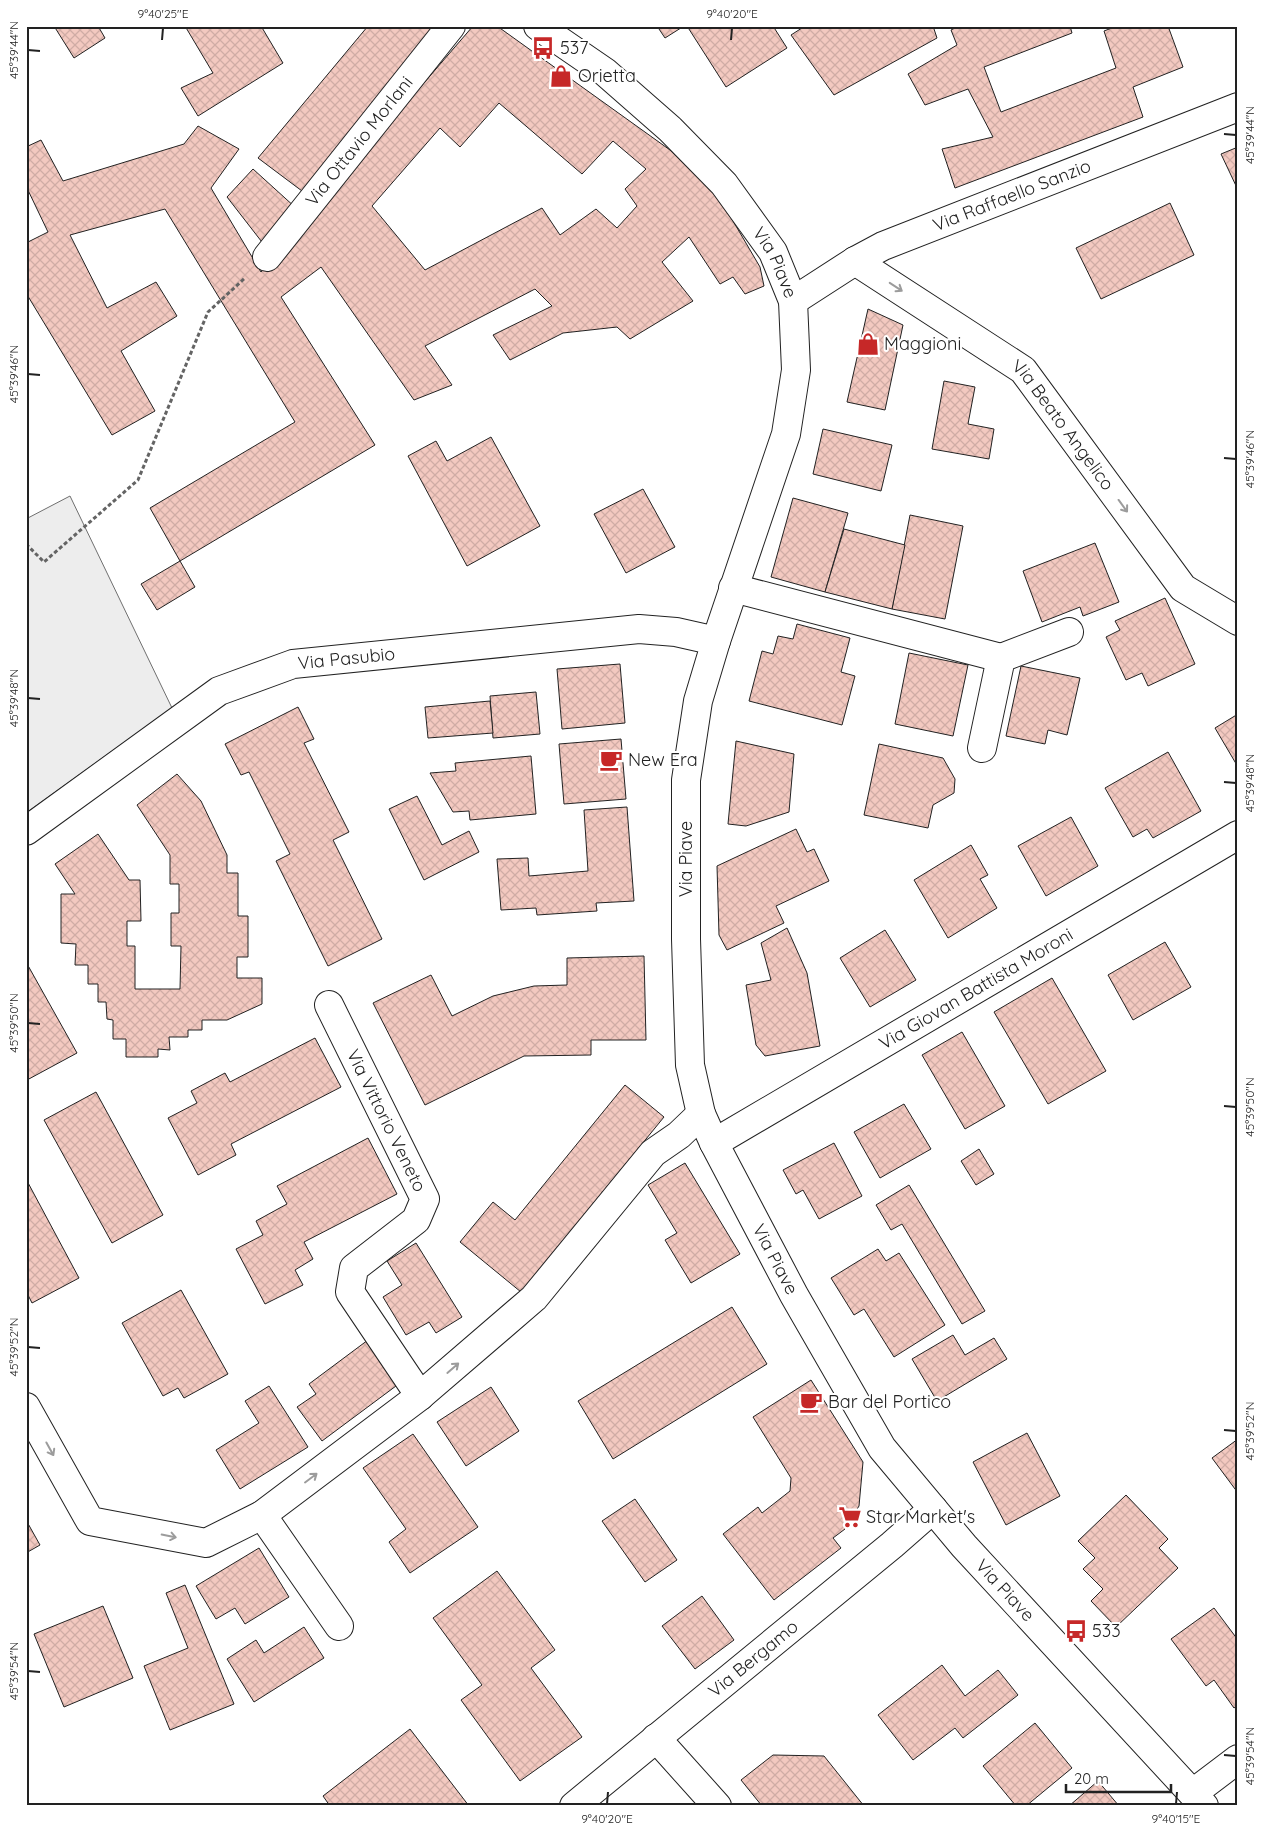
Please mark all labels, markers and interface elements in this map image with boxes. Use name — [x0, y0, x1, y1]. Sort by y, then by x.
text: 9°40'25"E — [137, 6, 189, 21]
text: 9°40'20"E — [706, 6, 758, 21]
text: 45°39'44"N — [6, 21, 21, 79]
bus stop icon: 537 — [530, 35, 556, 61]
place label: 537 — [560, 36, 588, 59]
shop icon: Orietta — [548, 63, 574, 89]
place label: Orietta — [578, 64, 636, 87]
street label: Via Ottavio Morlani — [300, 71, 418, 211]
text: 45°39'44"N — [1242, 106, 1257, 164]
street label: Via Raffaello Sanzio — [930, 154, 1094, 236]
street label: Via Piave — [748, 222, 803, 301]
one-way arrow — [889, 282, 903, 293]
shop icon: Maggioni — [855, 331, 881, 357]
place label: Maggioni — [884, 332, 961, 355]
text: 45°39'46"N — [6, 345, 21, 403]
street label: Via Beato Angelico — [1008, 354, 1119, 495]
text: 45°39'46"N — [1242, 430, 1257, 488]
one-way arrow — [1118, 499, 1128, 513]
street label: Via Pasubio — [297, 642, 396, 674]
text: 45°39'48"N — [6, 669, 21, 727]
cafe icon: New Era — [598, 747, 624, 773]
place label: New Era — [628, 748, 698, 771]
text: 45°39'48"N — [1242, 754, 1257, 812]
street label: Via Piave — [674, 821, 697, 897]
street label: Via Giovan Battista Moroni — [875, 923, 1077, 1054]
text: 45°39'50"N — [6, 993, 21, 1053]
street label: Via Vittorio Veneto — [342, 1045, 432, 1196]
text: 45°39'50"N — [1242, 1077, 1257, 1137]
street label: Via Piave — [748, 1220, 804, 1298]
text: 45°39'52"N — [6, 1318, 21, 1376]
one-way arrow — [447, 1362, 460, 1373]
cafe icon: Bar del Portico — [798, 1389, 824, 1415]
place label: Bar del Portico — [828, 1390, 951, 1413]
text: 45°39'52"N — [1242, 1402, 1257, 1460]
one-way arrow — [45, 1442, 55, 1457]
one-way arrow — [304, 1473, 317, 1484]
supermarket icon: Star Market's — [837, 1504, 863, 1530]
place label: Star Market's — [866, 1505, 975, 1528]
one-way arrow — [160, 1532, 176, 1542]
street label: Via Piave — [971, 1554, 1040, 1626]
street label: Via Bergamo — [703, 1615, 803, 1702]
bus stop icon: 533 — [1063, 1618, 1089, 1644]
place label: 533 — [1092, 1619, 1121, 1642]
text: 45°39'54"N — [6, 1642, 21, 1700]
text: 45°39'54"N — [1242, 1727, 1257, 1785]
scale bar — [1066, 1762, 1172, 1794]
text: 20 m — [1074, 1769, 1109, 1788]
text: 9°40'20"E — [581, 1811, 633, 1826]
text: 9°40'15"E — [1152, 1811, 1201, 1826]

